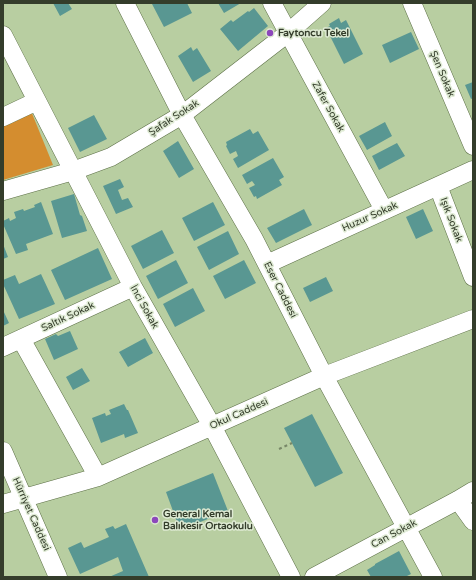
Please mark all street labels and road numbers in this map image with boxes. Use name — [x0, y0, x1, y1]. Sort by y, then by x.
street label: Şen Sokak — [427, 49, 457, 99]
street label: Zafer Sokak — [309, 80, 347, 134]
street label: Şafak Sokak — [147, 97, 201, 139]
street label: Işık Sokak — [437, 196, 465, 244]
street label: Huzur Sokak — [340, 199, 400, 235]
street label: Eser Caddesi — [261, 260, 299, 320]
street label: İnci Sokak — [127, 283, 161, 331]
street label: Saltık Sokak — [40, 299, 96, 335]
street label: Okul Caddesi — [208, 396, 270, 432]
street label: Hürriyet Caddesi — [9, 475, 53, 553]
street label: Can Sokak — [369, 517, 419, 551]

